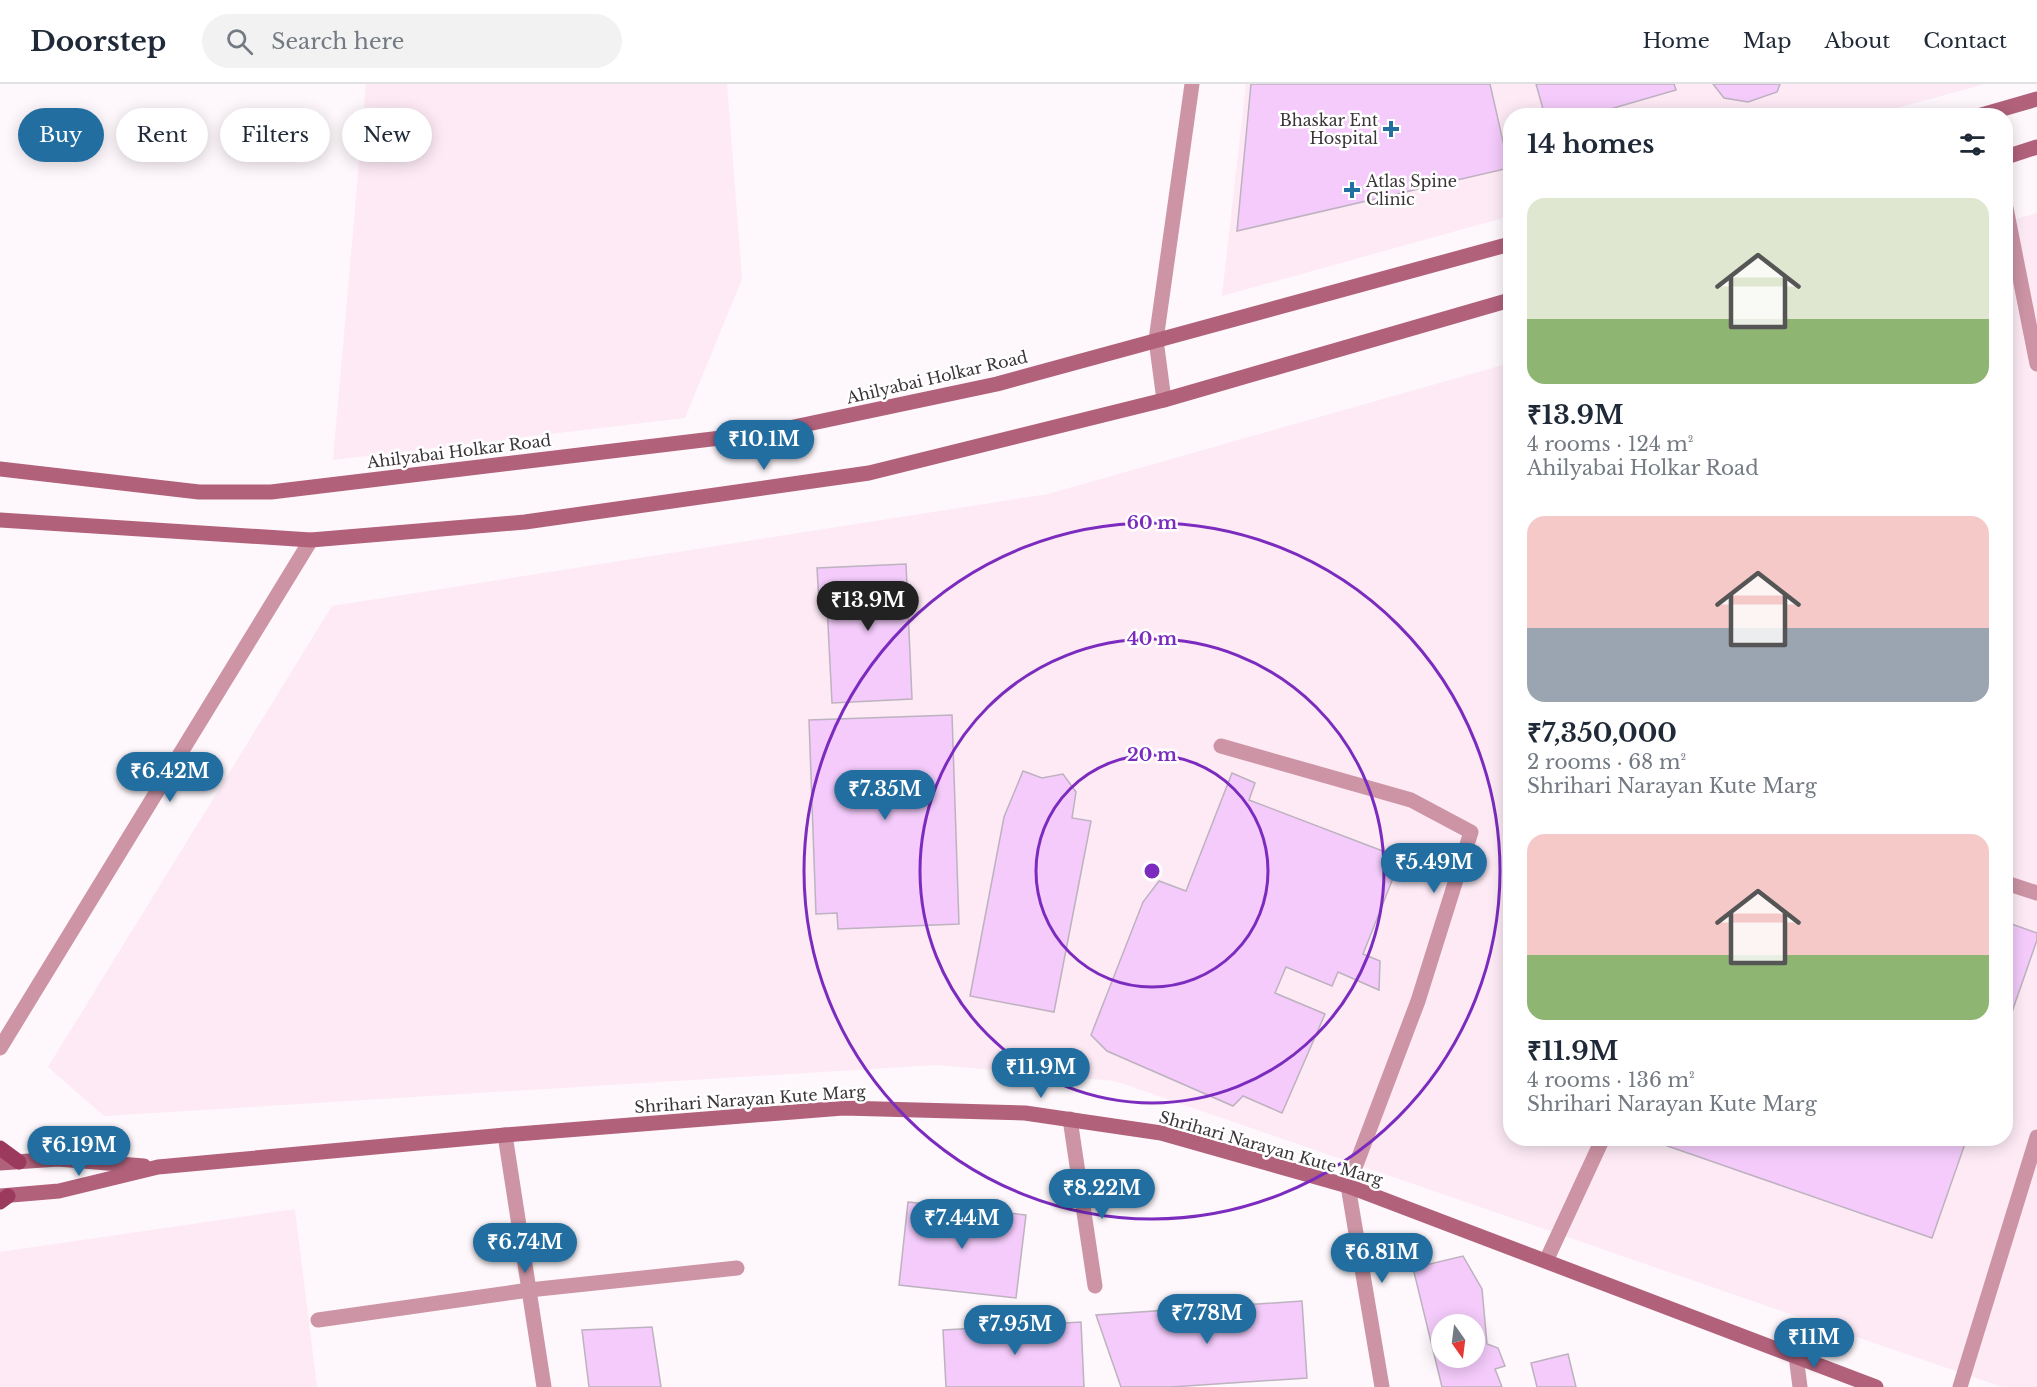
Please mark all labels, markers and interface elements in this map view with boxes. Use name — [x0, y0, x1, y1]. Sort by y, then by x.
search box — [202, 14, 622, 68]
text: Doorstep — [30, 24, 166, 59]
icon: search — [223, 25, 256, 58]
text: Search here — [271, 28, 404, 55]
text: Home — [1643, 28, 1710, 54]
text: Map — [1743, 28, 1791, 54]
text: About — [1824, 28, 1890, 54]
text: Contact — [1923, 28, 2007, 54]
chip: Buy — [18, 108, 104, 162]
chip: Rent — [116, 108, 208, 162]
chip: Filters — [220, 108, 330, 162]
chip: New — [342, 108, 432, 162]
place label: Bhaskar Ent Hospital — [1279, 110, 1378, 148]
marker: Bhaskar Ent Hospital — [1382, 120, 1400, 138]
text: 14 homes — [1527, 128, 1654, 160]
icon: filters — [1956, 128, 1989, 161]
place label: Atlas Spine Clinic — [1365, 171, 1457, 209]
marker: Atlas Spine Clinic — [1343, 181, 1361, 199]
icon: home — [1704, 237, 1812, 345]
street label: Ahilyabai Holkar Road — [843, 346, 1030, 408]
text: ₹13.9M — [1527, 399, 1624, 431]
pin: ₹10.1M — [715, 420, 813, 471]
text: ₹10.1M — [728, 427, 800, 451]
street label: Ahilyabai Holkar Road — [365, 430, 552, 472]
text: 4 rooms · 124 m² — [1527, 432, 1693, 456]
text: Ahilyabai Holkar Road — [1527, 456, 1759, 480]
text: 60 m — [1127, 512, 1177, 534]
icon: home — [1704, 555, 1812, 663]
pin: ₹13.9M — [819, 581, 917, 632]
text: ₹13.9M — [831, 588, 905, 612]
text: 40 m — [1127, 628, 1177, 650]
text: ₹7,350,000 — [1527, 717, 1677, 749]
text: 20 m — [1127, 744, 1177, 766]
text: 2 rooms · 68 m² — [1527, 750, 1686, 774]
pin: ₹6.42M — [121, 752, 219, 803]
text: ₹6.42M — [130, 759, 210, 783]
pin: ₹7.35M — [836, 770, 934, 821]
text: Shrihari Narayan Kute Marg — [1527, 774, 1817, 798]
text: ₹7.35M — [848, 777, 922, 801]
pin: ₹5.49M — [1385, 843, 1483, 894]
text: ₹5.49M — [1395, 850, 1473, 874]
centre of rings — [1142, 861, 1162, 881]
icon: home — [1704, 873, 1812, 981]
text: ₹11.9M — [1527, 1035, 1619, 1067]
pin: ₹11.9M — [992, 1048, 1090, 1099]
text: ₹11.9M — [1006, 1055, 1076, 1079]
text: 4 rooms · 136 m² — [1527, 1068, 1695, 1092]
street label: Shrihari Narayan Kute Marg — [634, 1081, 867, 1117]
text: Shrihari Narayan Kute Marg — [1527, 1092, 1817, 1116]
street label: Shrihari Narayan Kute Marg — [1157, 1106, 1386, 1190]
pin: ₹6.19M — [30, 1126, 128, 1177]
text: ₹6.19M — [41, 1133, 117, 1157]
pin: ₹8.22M — [1053, 1169, 1151, 1220]
text: ₹8.22M — [1063, 1176, 1141, 1200]
pin: ₹7.44M — [913, 1199, 1011, 1250]
text: ₹7.44M — [924, 1206, 1000, 1230]
pin: ₹6.74M — [476, 1223, 574, 1274]
text: ₹6.74M — [487, 1230, 563, 1254]
pin: ₹6.81M — [1333, 1233, 1431, 1284]
text: ₹6.81M — [1345, 1240, 1419, 1264]
pin: ₹7.78M — [1158, 1294, 1256, 1345]
text: ₹7.78M — [1171, 1301, 1243, 1325]
pin: ₹7.95M — [966, 1305, 1064, 1356]
text: ₹7.95M — [978, 1312, 1052, 1336]
north arrow — [1431, 1314, 1485, 1368]
map controls — [1431, 1314, 1485, 1368]
pin: ₹11M — [1778, 1318, 1850, 1369]
text: ₹11M — [1788, 1325, 1840, 1349]

